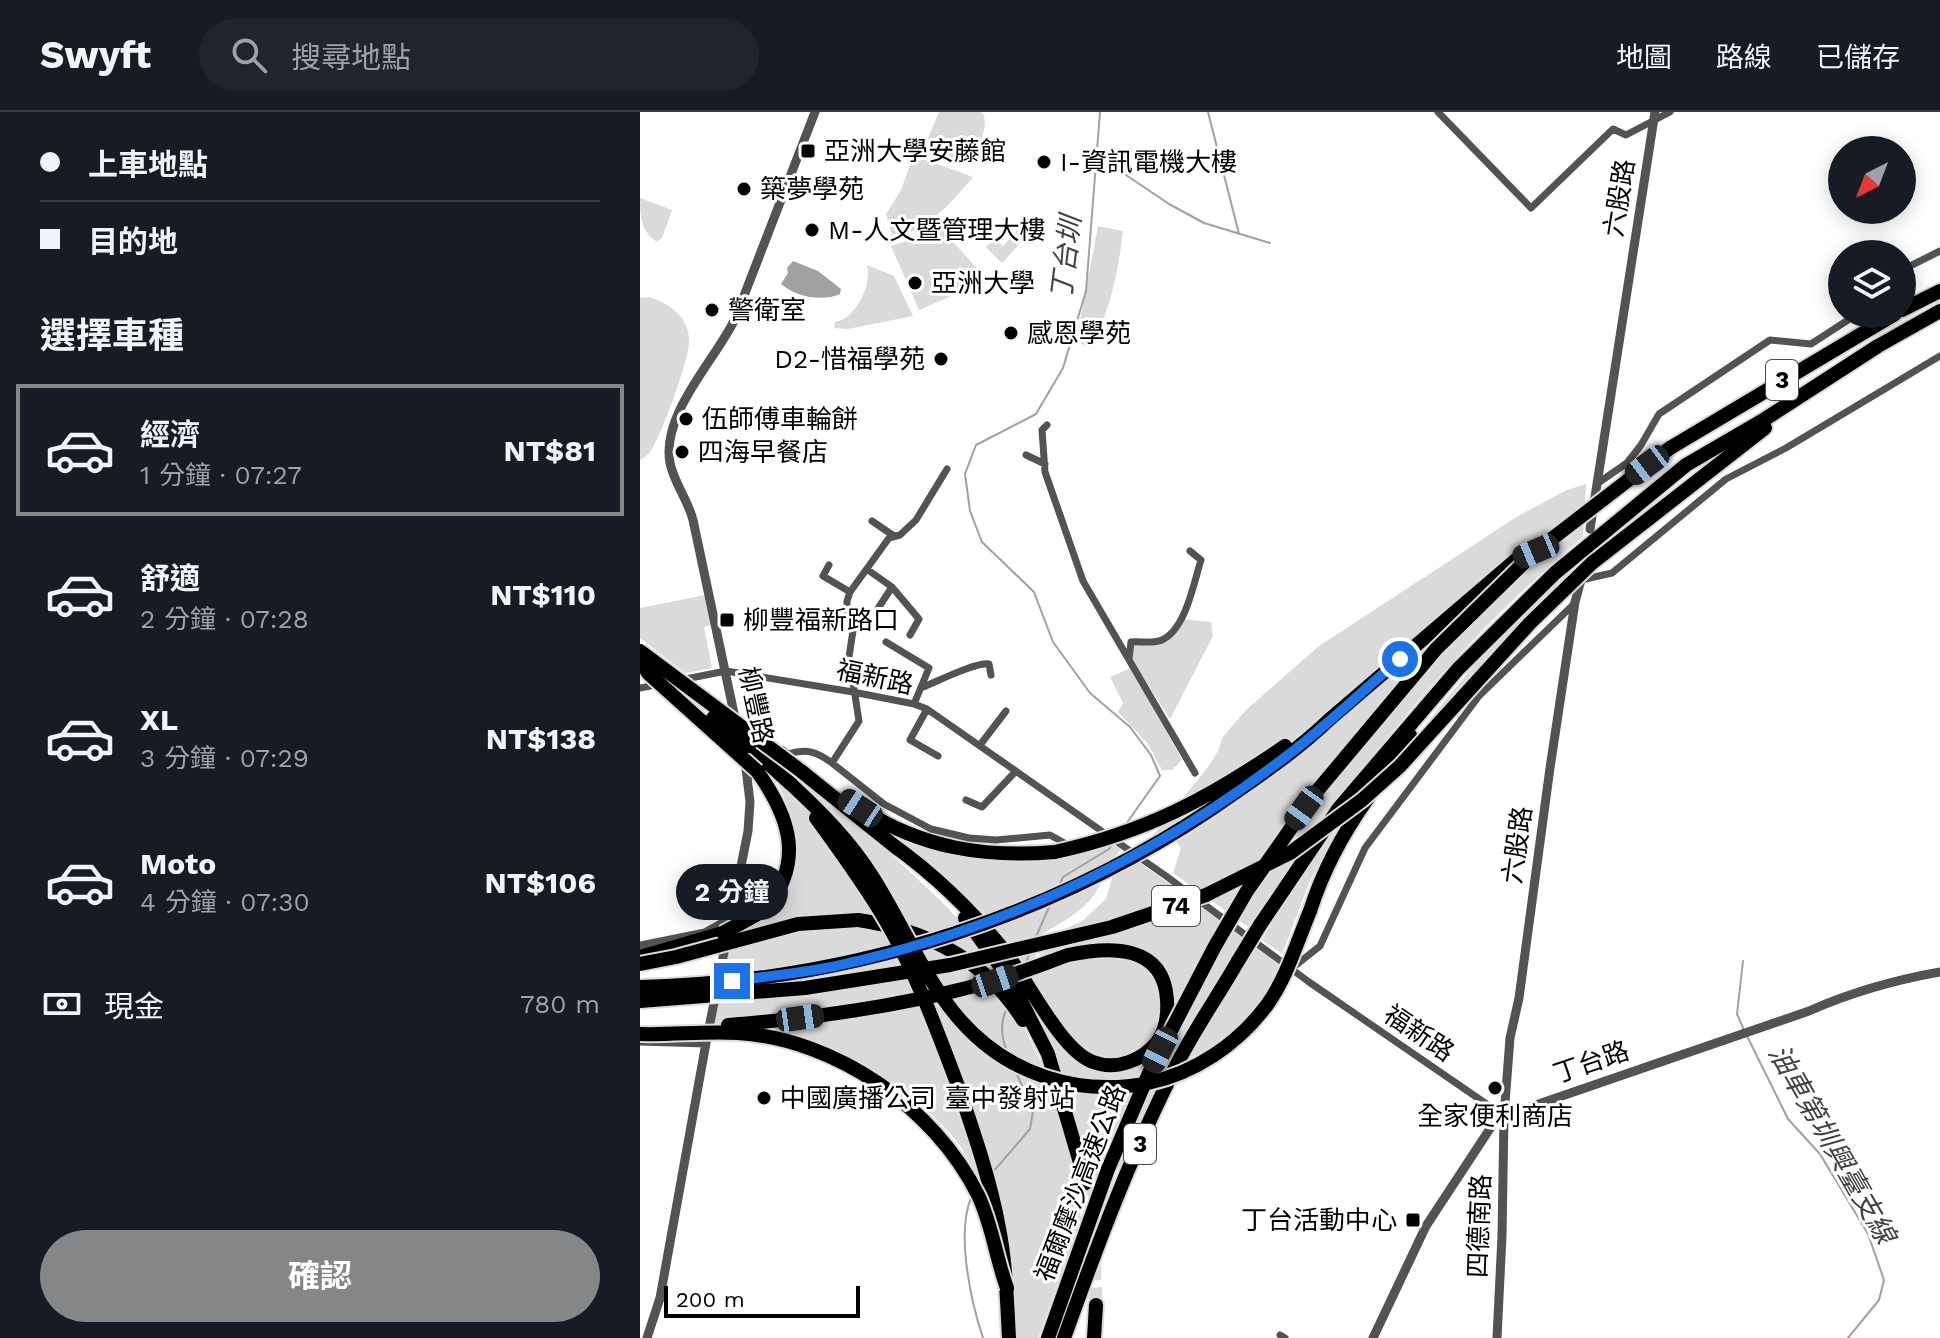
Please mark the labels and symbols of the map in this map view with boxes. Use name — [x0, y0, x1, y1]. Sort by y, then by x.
place label: 亞洲大學安藤館 — [824, 136, 1006, 166]
north arrow — [1828, 136, 1916, 224]
marker: 亞洲大學安藤館 — [799, 142, 817, 160]
place label: I-資訊電機大樓 — [1060, 147, 1237, 177]
marker: I-資訊電機大樓 — [1035, 153, 1053, 171]
street label: 六股路 — [1598, 157, 1640, 239]
place label: 築夢學苑 — [760, 174, 864, 204]
marker: 築夢學苑 — [735, 180, 753, 198]
water label: 丁台圳 — [1045, 210, 1088, 302]
place label: M-人文暨管理大樓 — [828, 215, 1045, 245]
marker: M-人文暨管理大樓 — [803, 221, 821, 239]
place label: 亞洲大學 — [931, 268, 1035, 298]
marker: 亞洲大學 — [906, 274, 924, 292]
place label: 警衛室 — [728, 295, 806, 325]
marker: 警衛室 — [703, 301, 721, 319]
place label: 感恩學苑 — [1027, 318, 1131, 348]
marker: 感恩學苑 — [1002, 324, 1020, 342]
place label: D2-惜福學苑 — [774, 344, 925, 374]
marker: D2-惜福學苑 — [932, 350, 950, 368]
road number: 3 — [1766, 360, 1798, 400]
place label: 伍師傅車輪餅 — [702, 404, 858, 434]
marker: 伍師傅車輪餅 — [677, 410, 695, 428]
place label: 四海早餐店 — [698, 437, 828, 467]
car — [1621, 441, 1673, 489]
marker: 四海早餐店 — [673, 443, 691, 461]
car — [1509, 531, 1563, 571]
place label: 柳豐福新路口 — [743, 605, 899, 635]
marker: 柳豐福新路口 — [718, 611, 736, 629]
route start — [1382, 641, 1418, 677]
street label: 福新路 — [834, 654, 916, 700]
street label: 柳豐路 — [733, 664, 779, 746]
car — [1280, 782, 1328, 834]
car — [833, 785, 887, 831]
street label: 六股路 — [1497, 804, 1537, 886]
callout: 2 分鐘 — [676, 865, 788, 921]
road number: 74 — [1152, 886, 1200, 926]
car — [968, 962, 1022, 1000]
route end — [714, 963, 750, 999]
street label: 福新路 — [1378, 999, 1460, 1067]
car — [775, 1003, 825, 1033]
car — [1138, 1023, 1182, 1077]
street label: 丁台路 — [1549, 1035, 1633, 1089]
water label: 油車第圳興臺支線 — [1762, 1039, 1904, 1252]
marker: 全家便利商店 — [1486, 1079, 1504, 1097]
street label: 福爾摩沙高速公路 — [1029, 1081, 1131, 1285]
place label: 中國廣播公司 臺中發射站 — [780, 1083, 1075, 1113]
marker: 中國廣播公司 臺中發射站 — [755, 1089, 773, 1107]
place label: 全家便利商店 — [1417, 1101, 1573, 1131]
road number: 3 — [1124, 1124, 1156, 1164]
street label: 四德南路 — [1462, 1174, 1496, 1278]
place label: 丁台活動中心 — [1241, 1205, 1397, 1235]
marker: 丁台活動中心 — [1404, 1211, 1422, 1229]
scale bar — [664, 1282, 860, 1318]

